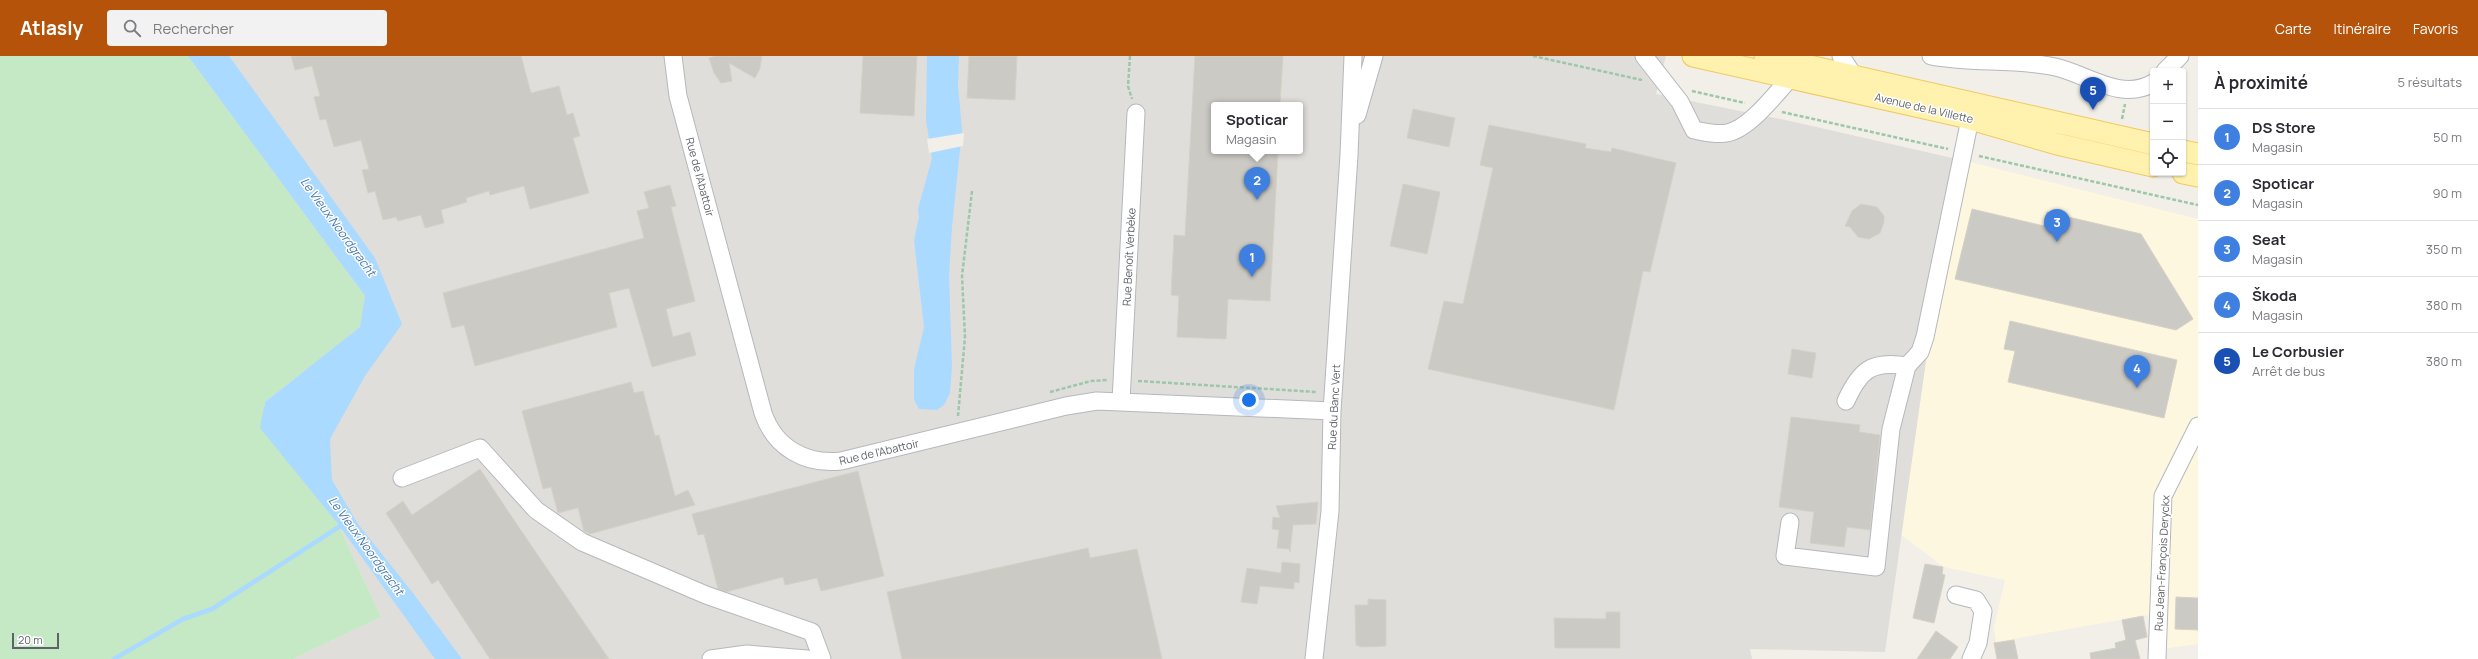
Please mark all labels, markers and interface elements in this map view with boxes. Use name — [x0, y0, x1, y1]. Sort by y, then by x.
search box — [107, 10, 387, 46]
text: Atlasly — [20, 15, 83, 41]
icon: search — [121, 17, 143, 39]
text: Rechercher — [153, 18, 234, 39]
text: Carte — [2275, 19, 2311, 38]
text: Itinéraire — [2333, 19, 2391, 38]
text: Favoris — [2413, 19, 2458, 38]
map controls — [2150, 68, 2186, 176]
button: + — [2150, 68, 2186, 104]
text: À proximité — [2214, 71, 2308, 94]
text: 5 résultats — [2398, 73, 2462, 91]
pin: 5 — [2080, 77, 2106, 110]
street label: Avenue de la Villette — [1873, 89, 1976, 126]
popup — [1211, 102, 1303, 154]
button: − — [2150, 104, 2186, 140]
text: Spoticar — [1226, 109, 1288, 130]
text: DS Store — [2252, 117, 2315, 138]
text: 1 — [2224, 128, 2230, 146]
text: 50 m — [2433, 128, 2462, 146]
text: Magasin — [1226, 130, 1277, 148]
street label: Rue de l'Abattoir — [683, 136, 718, 218]
text: Magasin — [2252, 138, 2303, 156]
button: locate — [2150, 140, 2186, 176]
pin: 2 — [1244, 167, 1270, 200]
text: Spoticar — [2252, 173, 2314, 194]
water label: Le Vieux Noordgracht — [297, 174, 381, 281]
text: 2 — [2223, 184, 2231, 202]
text: 90 m — [2432, 184, 2462, 202]
text: Magasin — [2252, 194, 2303, 212]
street label: Rue Benoît Verbèke — [1118, 207, 1139, 306]
pin: 3 — [2044, 209, 2070, 242]
text: Seat — [2252, 229, 2286, 250]
text: 3 — [2223, 240, 2231, 258]
text: 350 m — [2426, 240, 2462, 258]
pin: 1 — [1239, 244, 1265, 277]
text: Magasin — [2252, 250, 2303, 268]
text: Škoda — [2252, 285, 2297, 306]
text: 4 — [2223, 296, 2231, 314]
text: 380 m — [2426, 296, 2462, 314]
text: Magasin — [2252, 306, 2303, 324]
text: Le Corbusier — [2252, 341, 2344, 362]
text: 5 — [2223, 352, 2231, 370]
text: 380 m — [2426, 352, 2462, 370]
pin: 4 — [2124, 355, 2150, 388]
text: Arrêt de bus — [2252, 362, 2325, 380]
street label: Rue du Banc Vert — [1324, 364, 1343, 450]
your location — [1239, 390, 1259, 410]
street label: Rue de l'Abattoir — [838, 435, 920, 468]
water label: Le Vieux Noordgracht — [325, 493, 409, 600]
street label: Rue Jean-François Deryckx — [2150, 494, 2173, 631]
scale bar — [12, 631, 59, 650]
text: 20 m — [18, 632, 43, 647]

